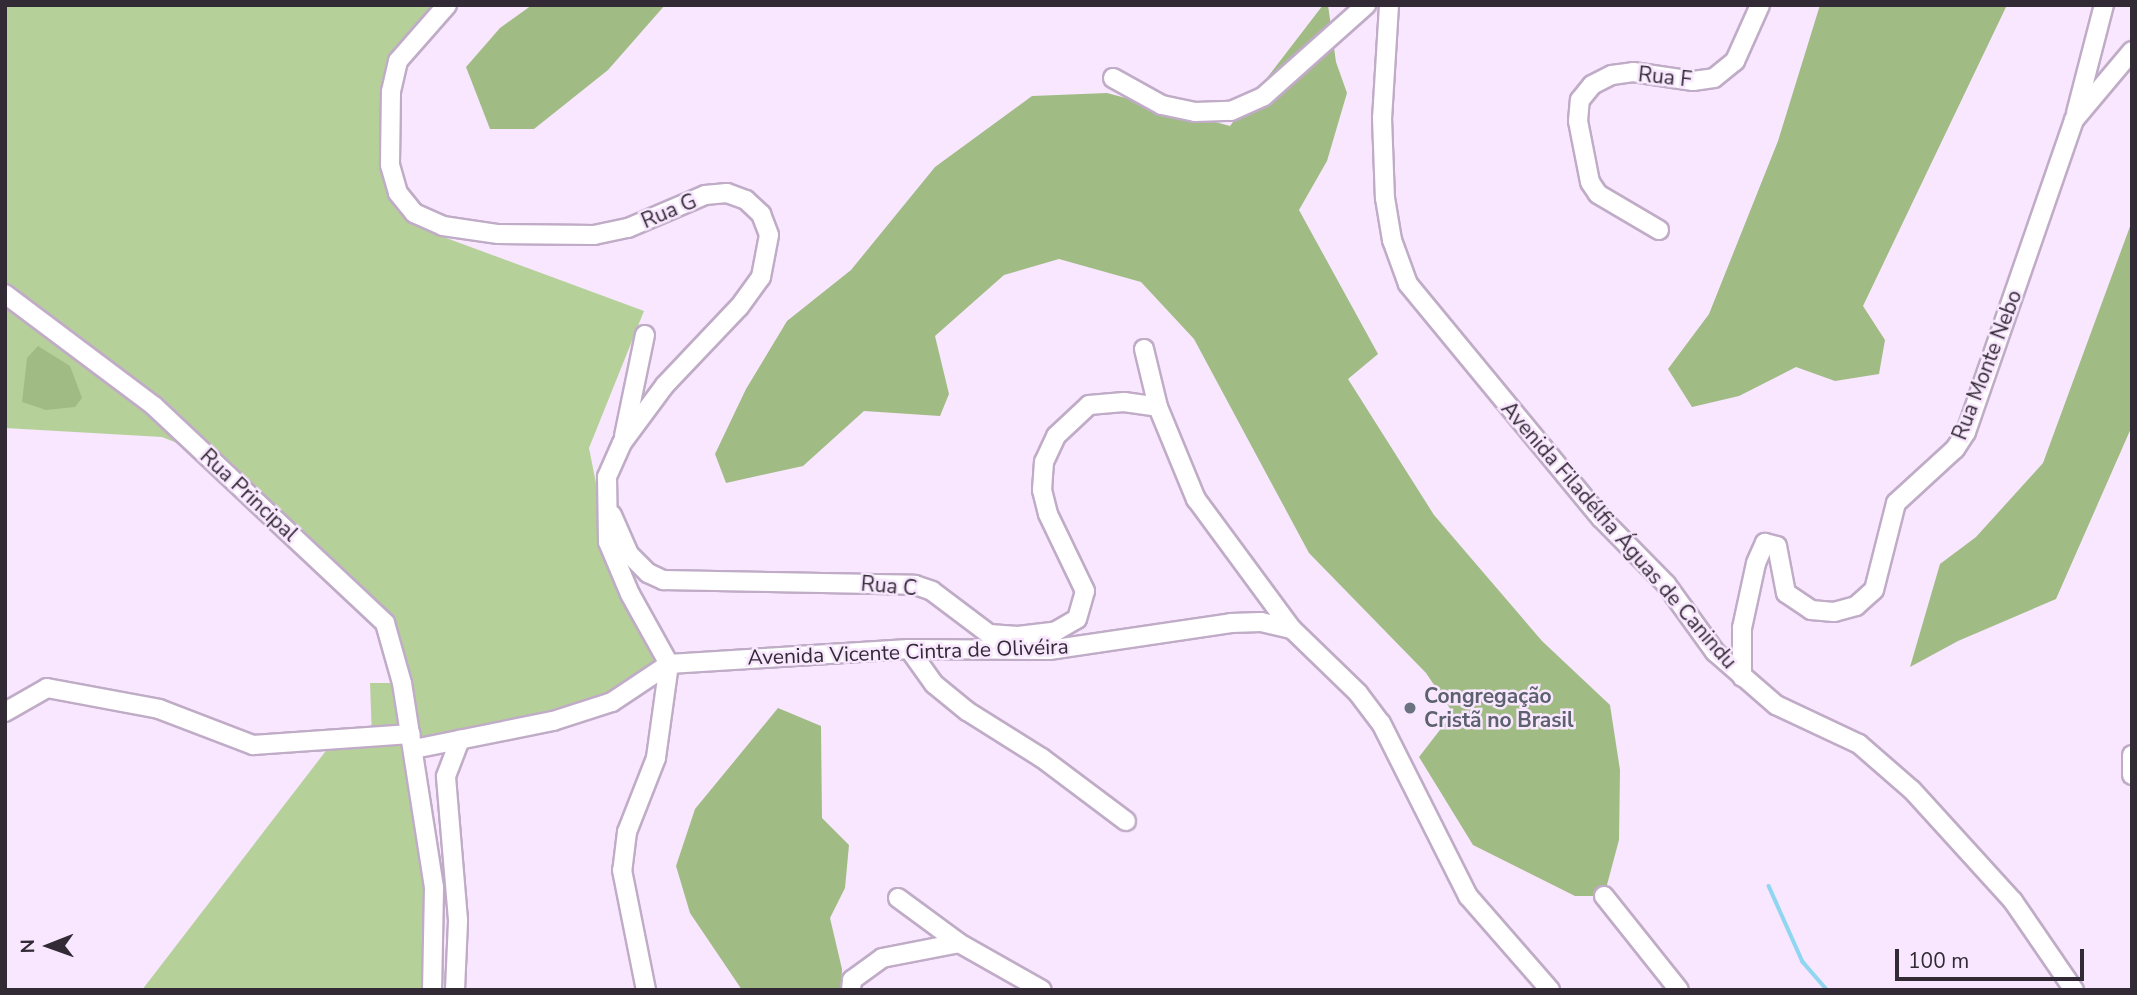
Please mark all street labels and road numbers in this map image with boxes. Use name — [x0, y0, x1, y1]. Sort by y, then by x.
street label: Rua F — [1637, 62, 1693, 92]
street label: Rua G — [638, 188, 700, 234]
street label: Rua Monte Nebo — [1947, 287, 2027, 443]
street label: Avenida Filadélfia Águas de Canindu — [1496, 396, 1742, 674]
street label: Rua Principal — [195, 444, 303, 546]
street label: Rua C — [860, 571, 918, 601]
street label: Avenida Vicente Cintra de Olivéira — [747, 634, 1069, 670]

